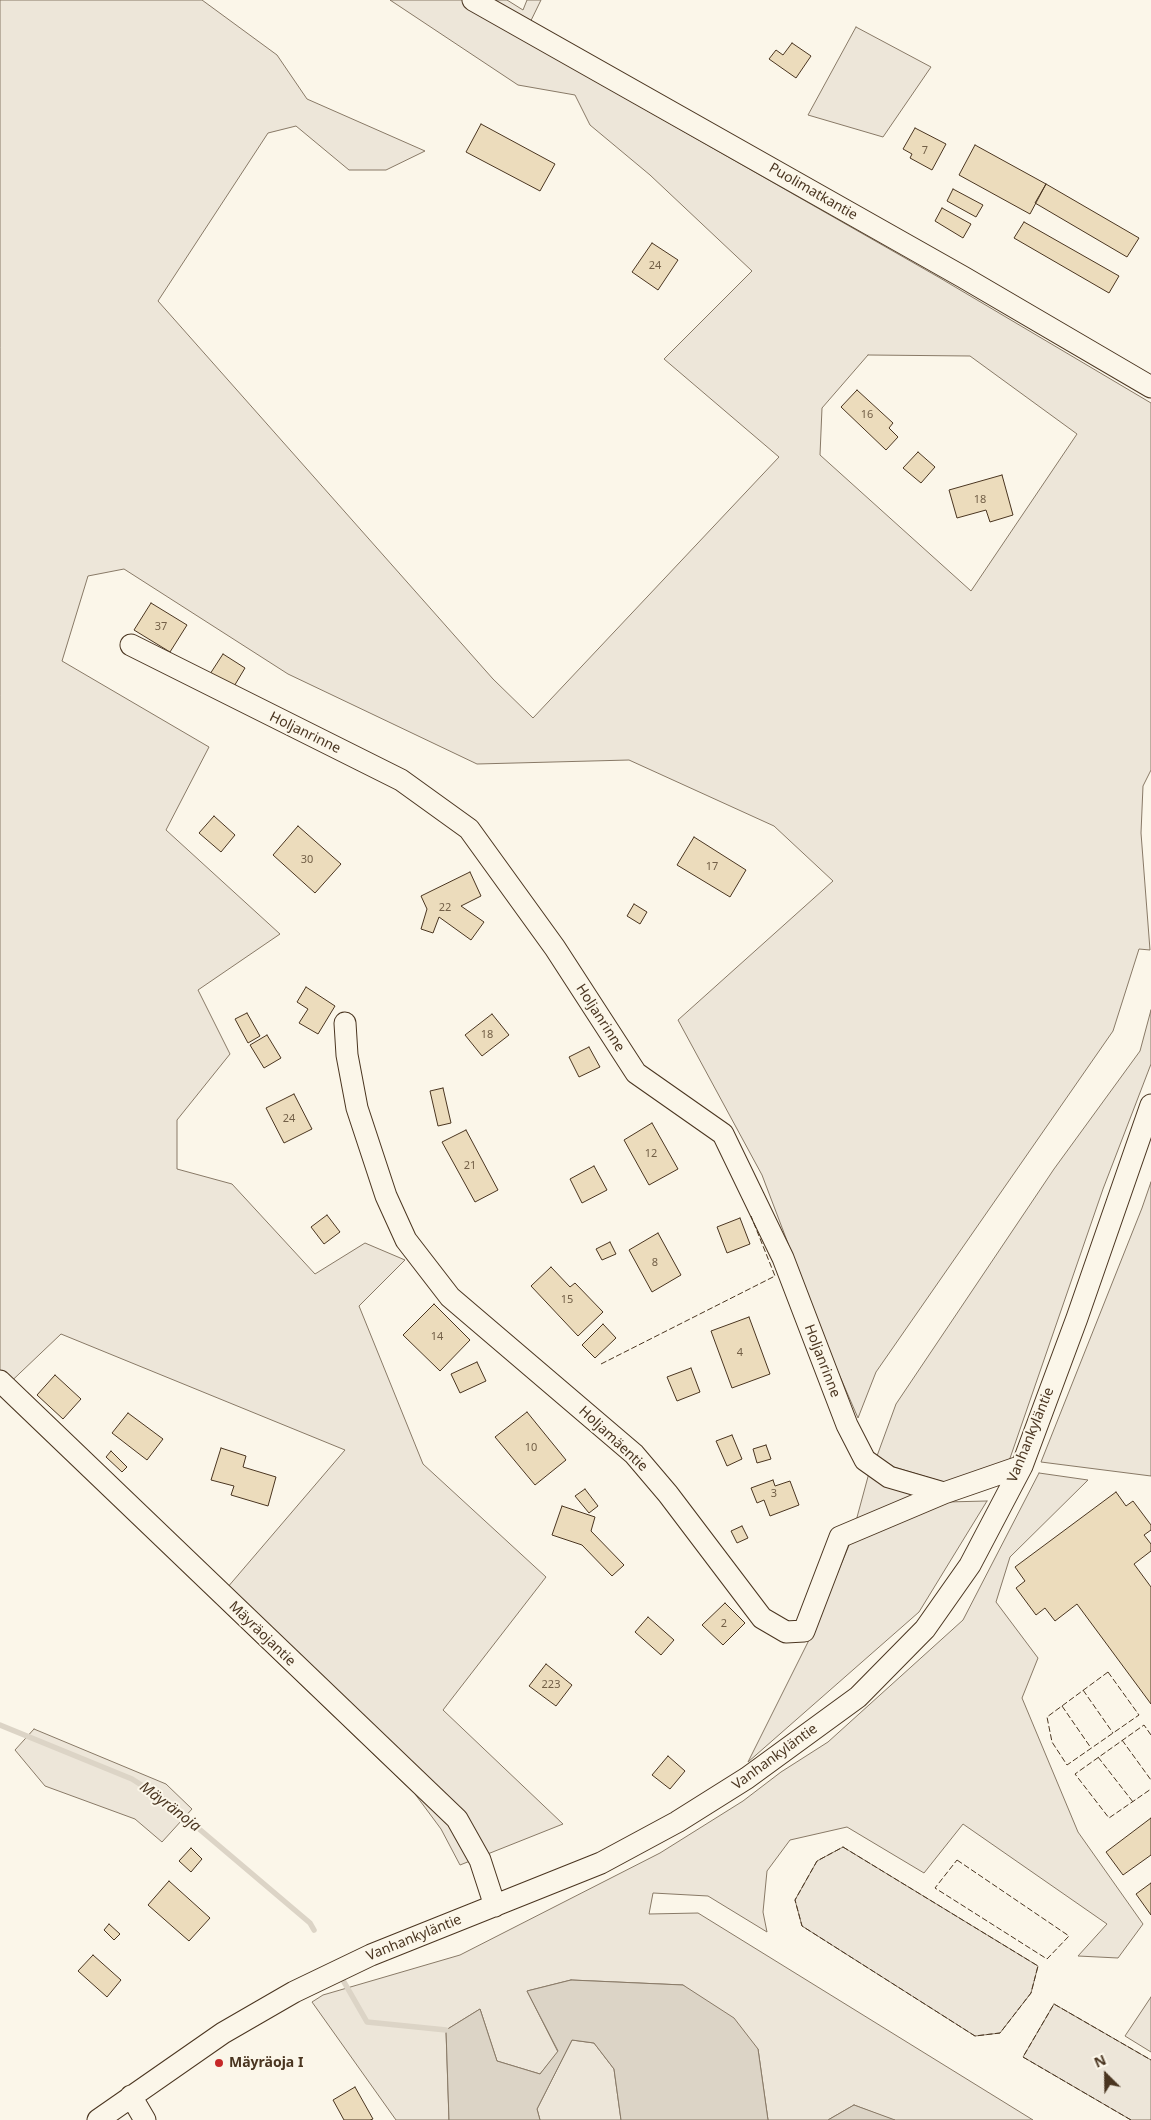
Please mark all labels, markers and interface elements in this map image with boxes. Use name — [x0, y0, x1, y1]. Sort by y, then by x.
house number: 7 — [922, 144, 928, 158]
street label: Puolimatkantie — [766, 160, 860, 224]
house number: 24 — [649, 259, 661, 273]
house number: 16 — [861, 408, 873, 422]
house number: 18 — [974, 493, 986, 507]
house number: 37 — [155, 620, 167, 634]
street label: Holjanrinne — [267, 709, 343, 757]
house number: 30 — [301, 853, 313, 867]
house number: 17 — [706, 860, 718, 874]
house number: 22 — [439, 901, 451, 915]
street label: Holjanrinne — [572, 981, 628, 1055]
house number: 18 — [481, 1028, 493, 1042]
house number: 24 — [283, 1112, 295, 1126]
house number: 12 — [645, 1147, 657, 1161]
house number: 21 — [464, 1159, 476, 1173]
house number: 8 — [652, 1256, 658, 1270]
house number: 15 — [561, 1293, 573, 1307]
street label: Holjanrinne — [800, 1322, 844, 1400]
house number: 14 — [431, 1330, 443, 1344]
house number: 4 — [737, 1346, 743, 1360]
street label: Vanhankyläntie — [1004, 1385, 1058, 1485]
street label: Holjamäentie — [575, 1403, 651, 1475]
house number: 10 — [525, 1441, 537, 1455]
house number: 3 — [771, 1487, 777, 1501]
street label: Mäyräojantie — [225, 1598, 299, 1670]
house number: 2 — [721, 1617, 727, 1631]
house number: 223 — [542, 1678, 560, 1692]
street label: Vanhankyläntie — [729, 1720, 821, 1794]
water label: Mäyränoja — [136, 1778, 204, 1836]
street label: Vanhankyläntie — [364, 1911, 464, 1965]
north arrow — [1081, 2050, 1131, 2100]
text: N — [1091, 2050, 1109, 2072]
place label: Mäyräoja I — [229, 2055, 303, 2071]
marker: Mäyräoja I — [213, 2057, 225, 2069]

